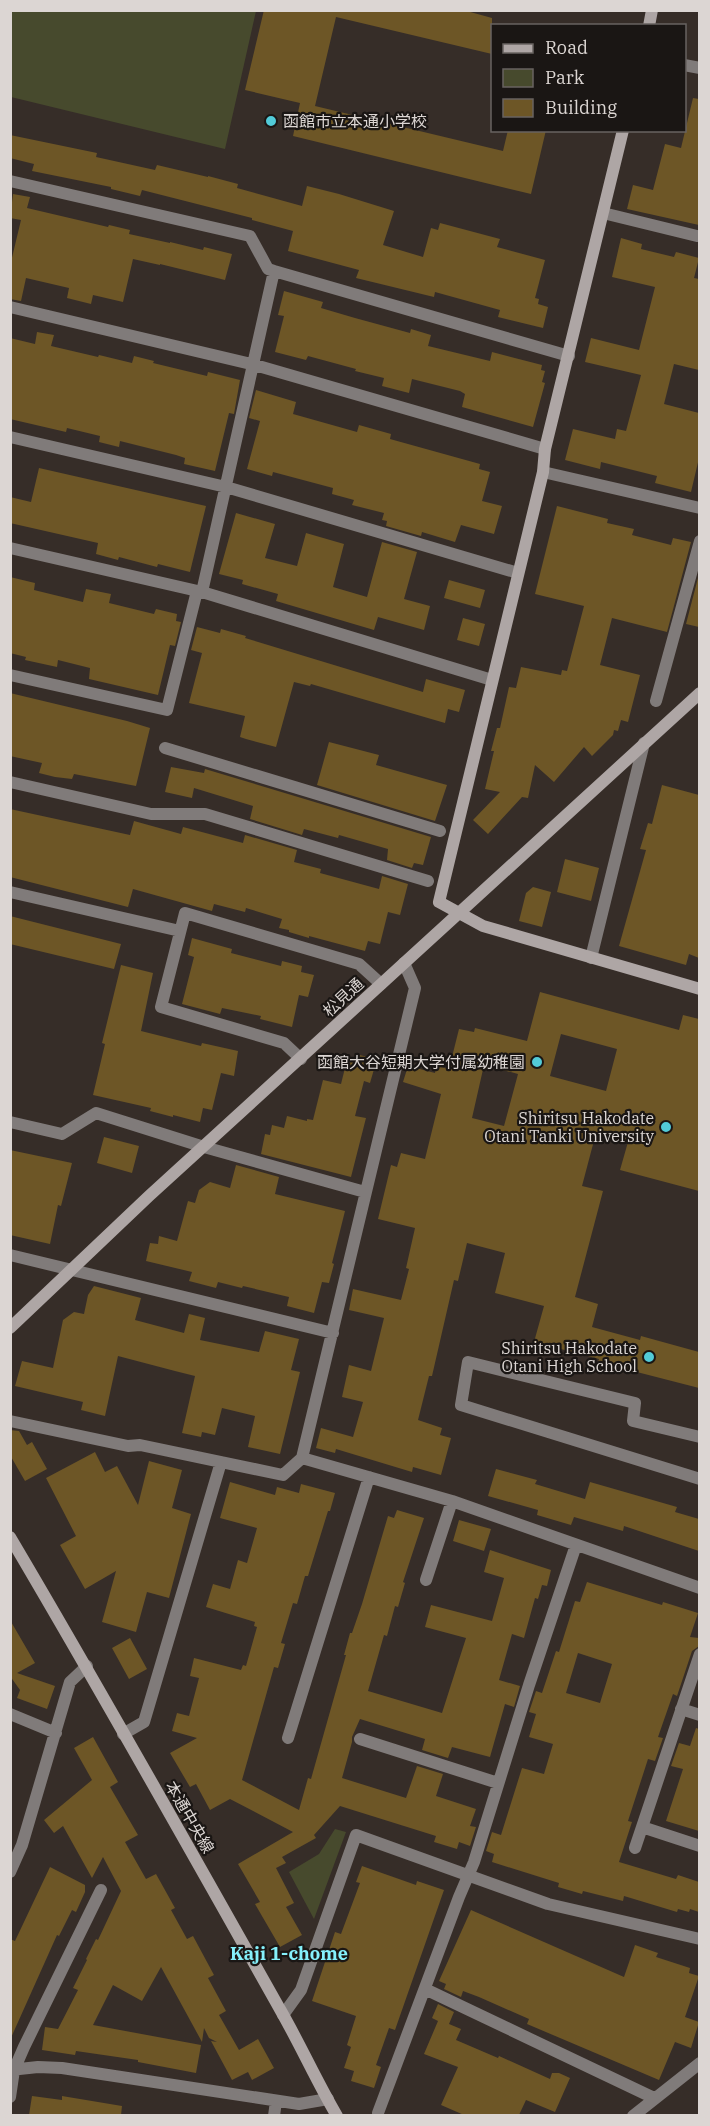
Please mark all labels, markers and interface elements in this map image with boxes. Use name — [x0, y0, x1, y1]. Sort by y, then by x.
legend — [491, 24, 686, 132]
text: Road — [545, 36, 588, 59]
text: Park — [545, 66, 585, 89]
text: Building — [545, 96, 617, 119]
place label: 函館市立本通小学校 — [283, 111, 427, 131]
marker: 函館市立本通小学校 — [264, 114, 278, 128]
street label: 松見通 — [319, 973, 367, 1021]
place label: 函館大谷短期大学付属幼稚園 — [317, 1052, 525, 1072]
marker: 函館大谷短期大学付属幼稚園 — [530, 1055, 544, 1069]
place label: Shiritsu Hakodate Otani Tanki University — [484, 1108, 654, 1146]
marker: Shiritsu Hakodate Otani Tanki University — [659, 1120, 673, 1134]
place label: Shiritsu Hakodate Otani High School — [501, 1338, 637, 1376]
marker: Shiritsu Hakodate Otani High School — [642, 1350, 656, 1364]
street label: 本通中央線 — [161, 1777, 219, 1857]
district label: Kaji 1-chome — [230, 1942, 348, 1965]

